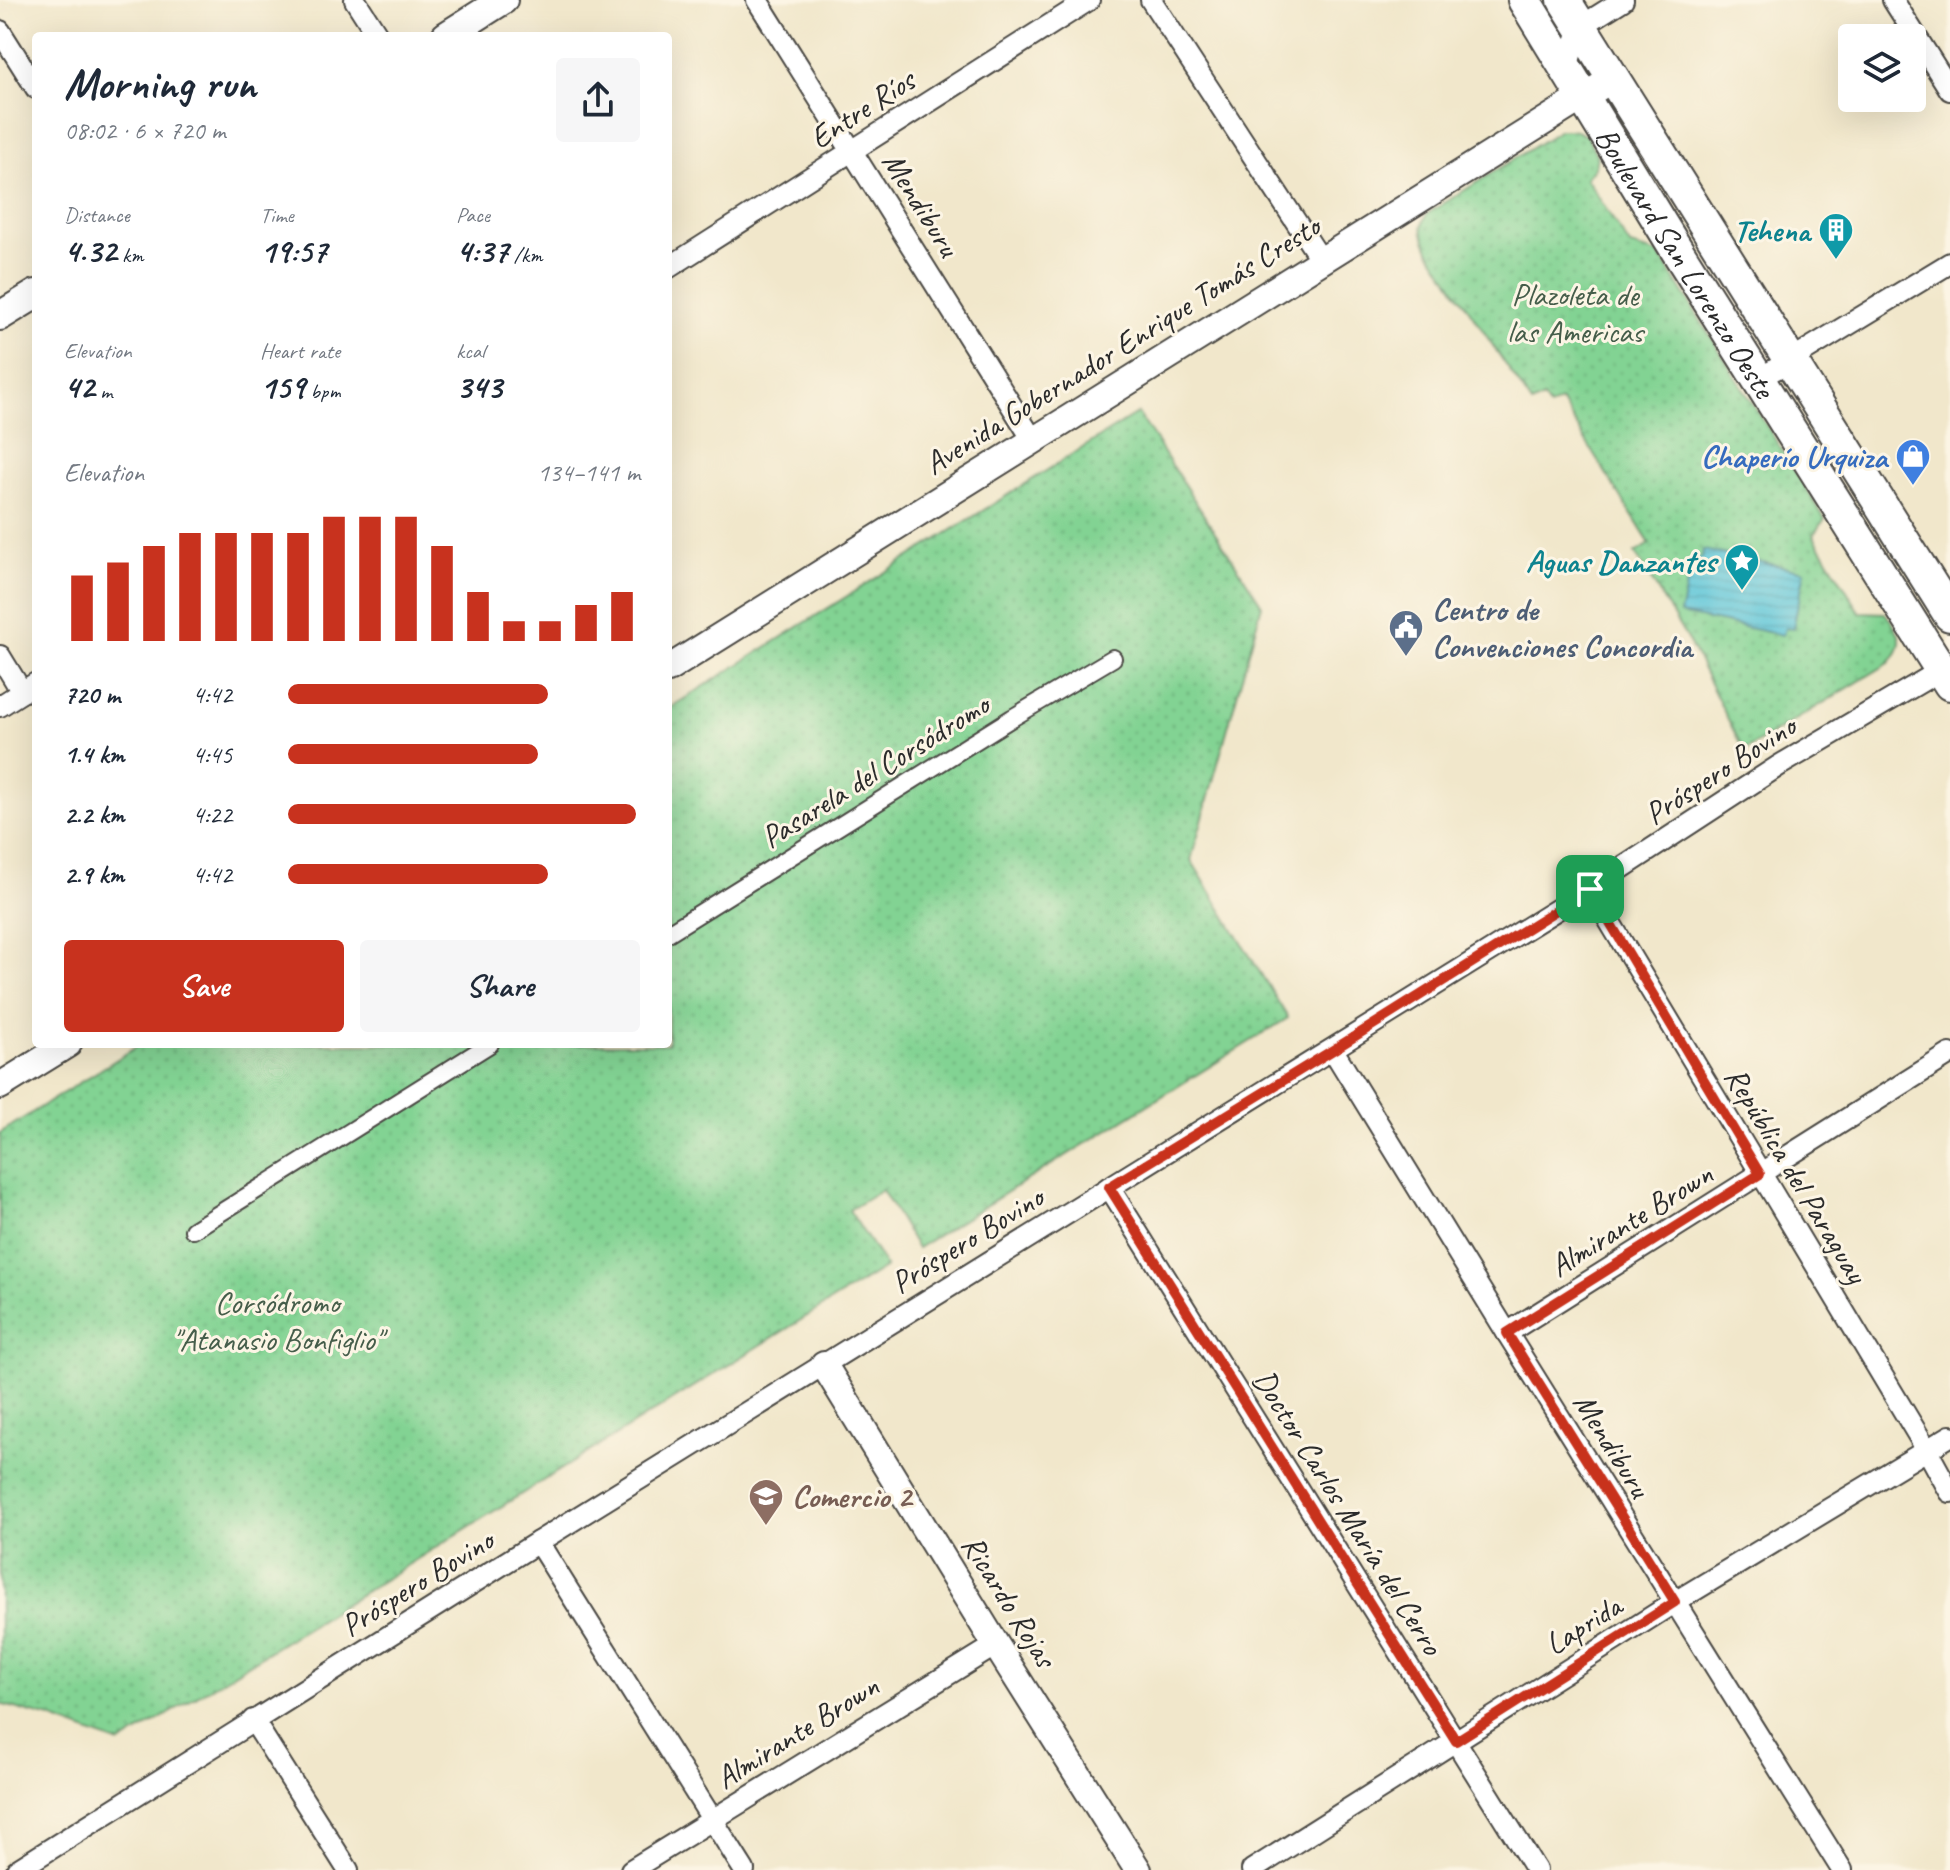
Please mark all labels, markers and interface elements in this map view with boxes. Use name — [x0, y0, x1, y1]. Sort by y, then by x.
map controls — [1838, 24, 1926, 112]
button: layers — [1838, 24, 1926, 112]
text: Morning run — [64, 56, 256, 111]
button: share — [556, 58, 640, 142]
street label: Entre Ríos — [802, 58, 925, 158]
text: 08:02 · 6 × 720 m — [64, 114, 225, 147]
street label: Boulevard San Lorenzo Oeste — [1586, 119, 1786, 408]
street label: Mendiburu — [873, 144, 970, 266]
text: Distance — [64, 201, 130, 229]
text: Time — [260, 201, 294, 229]
text: Pace — [456, 201, 490, 229]
street label: Avenida Gobernador Enrique Tomás Cresto — [917, 204, 1331, 484]
place label: Tehena — [1734, 210, 1813, 251]
building icon: Tehena — [1817, 211, 1855, 261]
text: 4.32 — [64, 229, 117, 272]
text: 19:57 — [260, 229, 327, 272]
text: 4:37 — [456, 229, 509, 272]
text: km — [117, 241, 143, 269]
text: /km — [509, 241, 543, 269]
park label: Plazoleta de las Americas — [1507, 274, 1646, 352]
text: Elevation — [64, 337, 132, 365]
text: Heart rate — [260, 337, 340, 365]
text: kcal — [456, 337, 485, 365]
text: 42 — [64, 365, 95, 408]
text: 159 — [260, 365, 305, 408]
text: 343 — [456, 365, 502, 408]
text: m — [95, 377, 112, 405]
text: bpm — [305, 377, 340, 405]
place label: Chaperío Urquiza — [1701, 436, 1890, 477]
shop icon: Chaperío Urquiza — [1894, 437, 1932, 487]
text: Elevation — [64, 456, 144, 489]
text: 134–141 m — [537, 456, 640, 489]
place label: Aguas Danzantes — [1526, 541, 1719, 582]
place icon: Aguas Danzantes — [1723, 542, 1761, 592]
place label: Centro de Convenciones Concordia — [1432, 589, 1695, 667]
public building icon: Centro de Convenciones Concordia — [1387, 608, 1425, 658]
text: 720 m — [64, 678, 120, 711]
text: 4:42 — [192, 678, 232, 711]
street label: Pasarela del Corsódromo — [753, 682, 1000, 858]
street label: Próspero Bovino — [1637, 704, 1806, 834]
text: 1.4 km — [64, 738, 124, 771]
text: 4:45 — [192, 738, 232, 771]
text: 2.2 km — [64, 798, 124, 831]
text: 4:22 — [192, 798, 232, 831]
pin — [1556, 855, 1624, 923]
text: 2.9 km — [64, 858, 124, 891]
text: 4:42 — [192, 858, 232, 891]
icon: arrive — [1568, 867, 1612, 911]
button: Save — [64, 940, 344, 1032]
button: Share — [360, 940, 640, 1032]
street label: República del Paraguay — [1715, 1059, 1878, 1292]
street label: Almirante Brown — [1542, 1153, 1721, 1286]
street label: Próspero Bovino — [883, 1175, 1054, 1303]
park label: Corsódromo "Atanasio Bonfiglio" — [172, 1282, 388, 1360]
street label: Doctor Carlos María del Cerro — [1243, 1362, 1453, 1664]
street label: Mendiburu — [1564, 1385, 1661, 1507]
place label: Comercio 2 — [792, 1476, 914, 1517]
school or university icon: Comercio 2 — [747, 1477, 785, 1527]
street label: Próspero Bovino — [333, 1518, 504, 1646]
street label: Ricardo Rojas — [952, 1527, 1067, 1677]
street label: Laprida — [1537, 1584, 1631, 1664]
street label: Almirante Brown — [708, 1665, 887, 1798]

